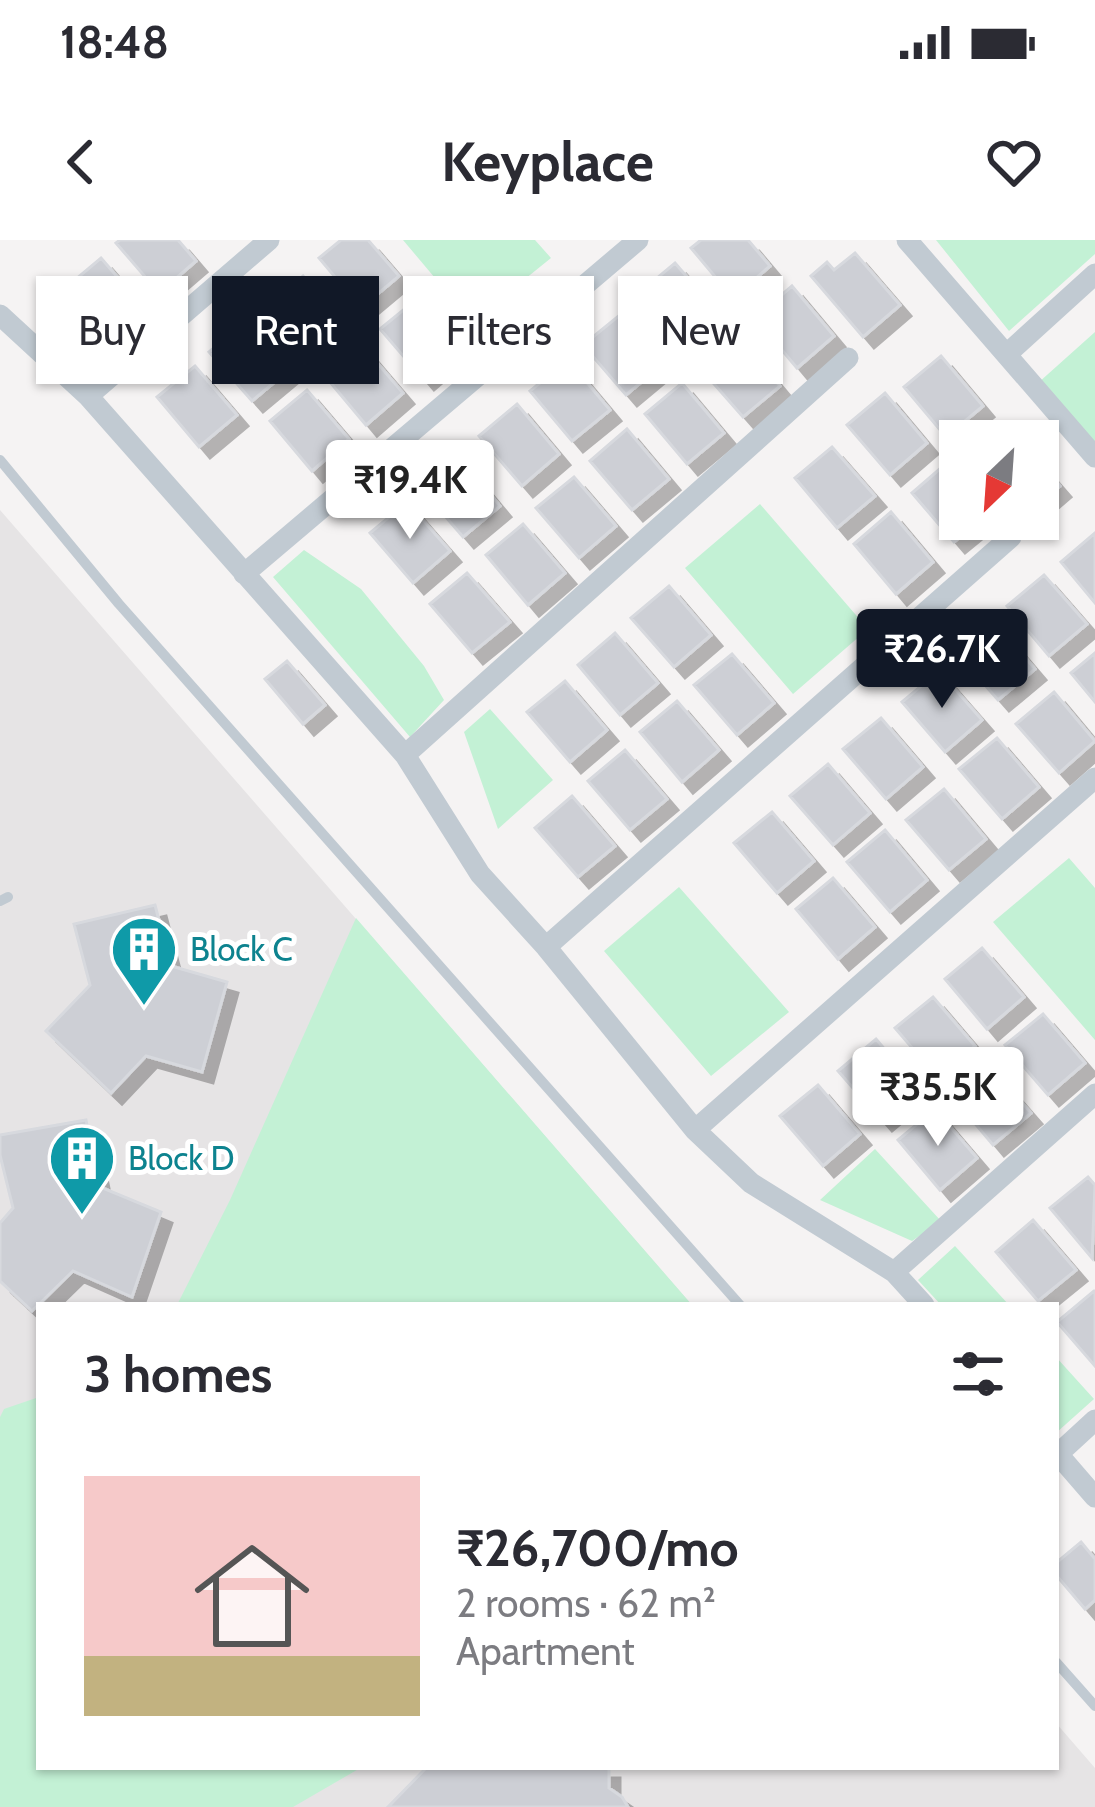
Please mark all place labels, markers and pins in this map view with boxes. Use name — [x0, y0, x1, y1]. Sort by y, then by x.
pin: ₹19.4K — [312, 440, 508, 542]
pin: ₹26.7K — [844, 609, 1040, 711]
building icon: Block C — [109, 914, 179, 1008]
place label: Block C — [190, 929, 293, 969]
pin: ₹35.5K — [840, 1047, 1036, 1149]
building icon: Block D — [47, 1123, 117, 1217]
place label: Block D — [128, 1138, 234, 1178]

